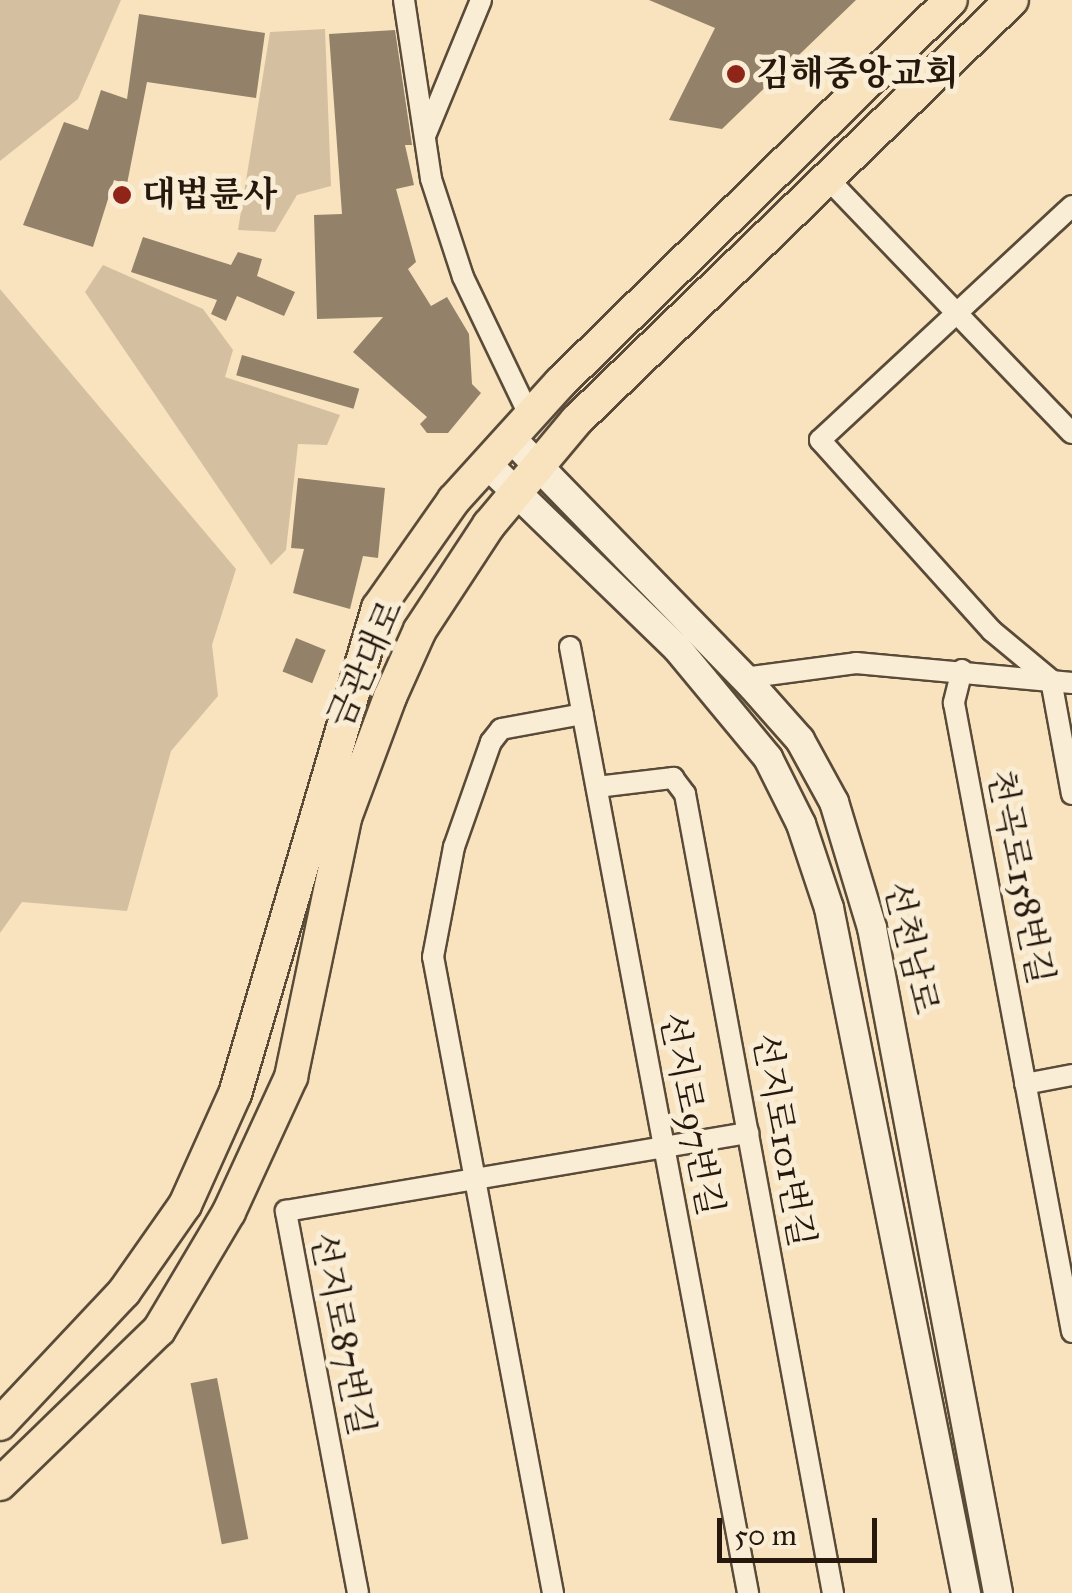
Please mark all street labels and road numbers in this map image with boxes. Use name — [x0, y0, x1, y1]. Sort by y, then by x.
street label: 금관대로 — [319, 594, 413, 734]
street label: 천곡로158번길 — [979, 766, 1061, 988]
street label: 선천남로 — [875, 877, 947, 1019]
street label: 선지로97번길 — [651, 1009, 731, 1219]
street label: 선지로101번길 — [744, 1030, 822, 1250]
street label: 선지로87번길 — [302, 1229, 382, 1439]

